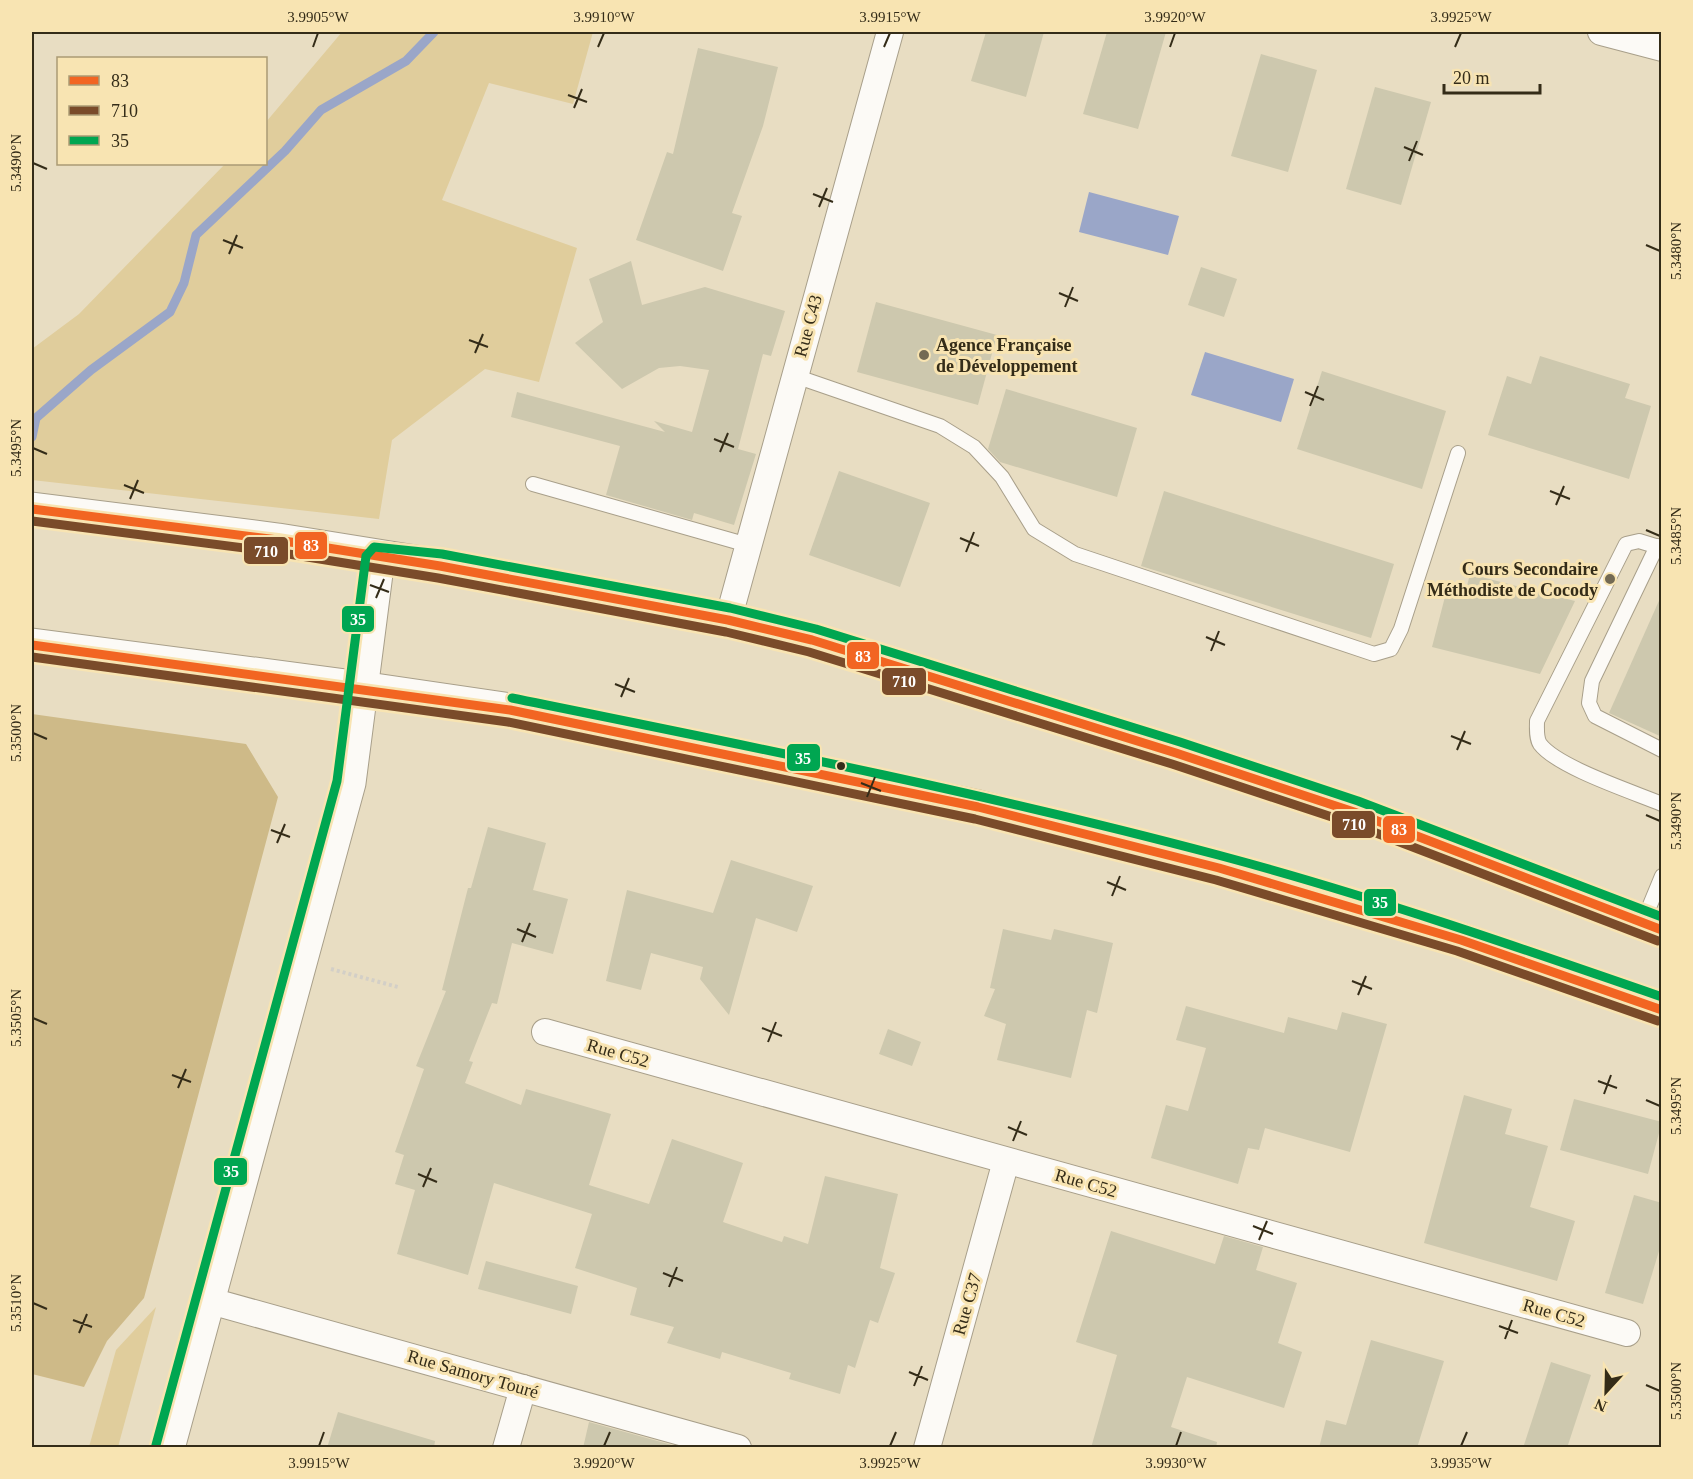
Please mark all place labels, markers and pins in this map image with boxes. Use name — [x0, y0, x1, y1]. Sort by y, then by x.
place label: Agence Française de Développement — [936, 335, 1077, 376]
marker: Agence Française de Développement — [917, 348, 931, 362]
place label: Cours Secondaire Méthodiste de Cocody — [1427, 559, 1598, 600]
marker: Cours Secondaire Méthodiste de Cocody — [1603, 572, 1617, 586]
unlabelled marker — [835, 760, 847, 772]

